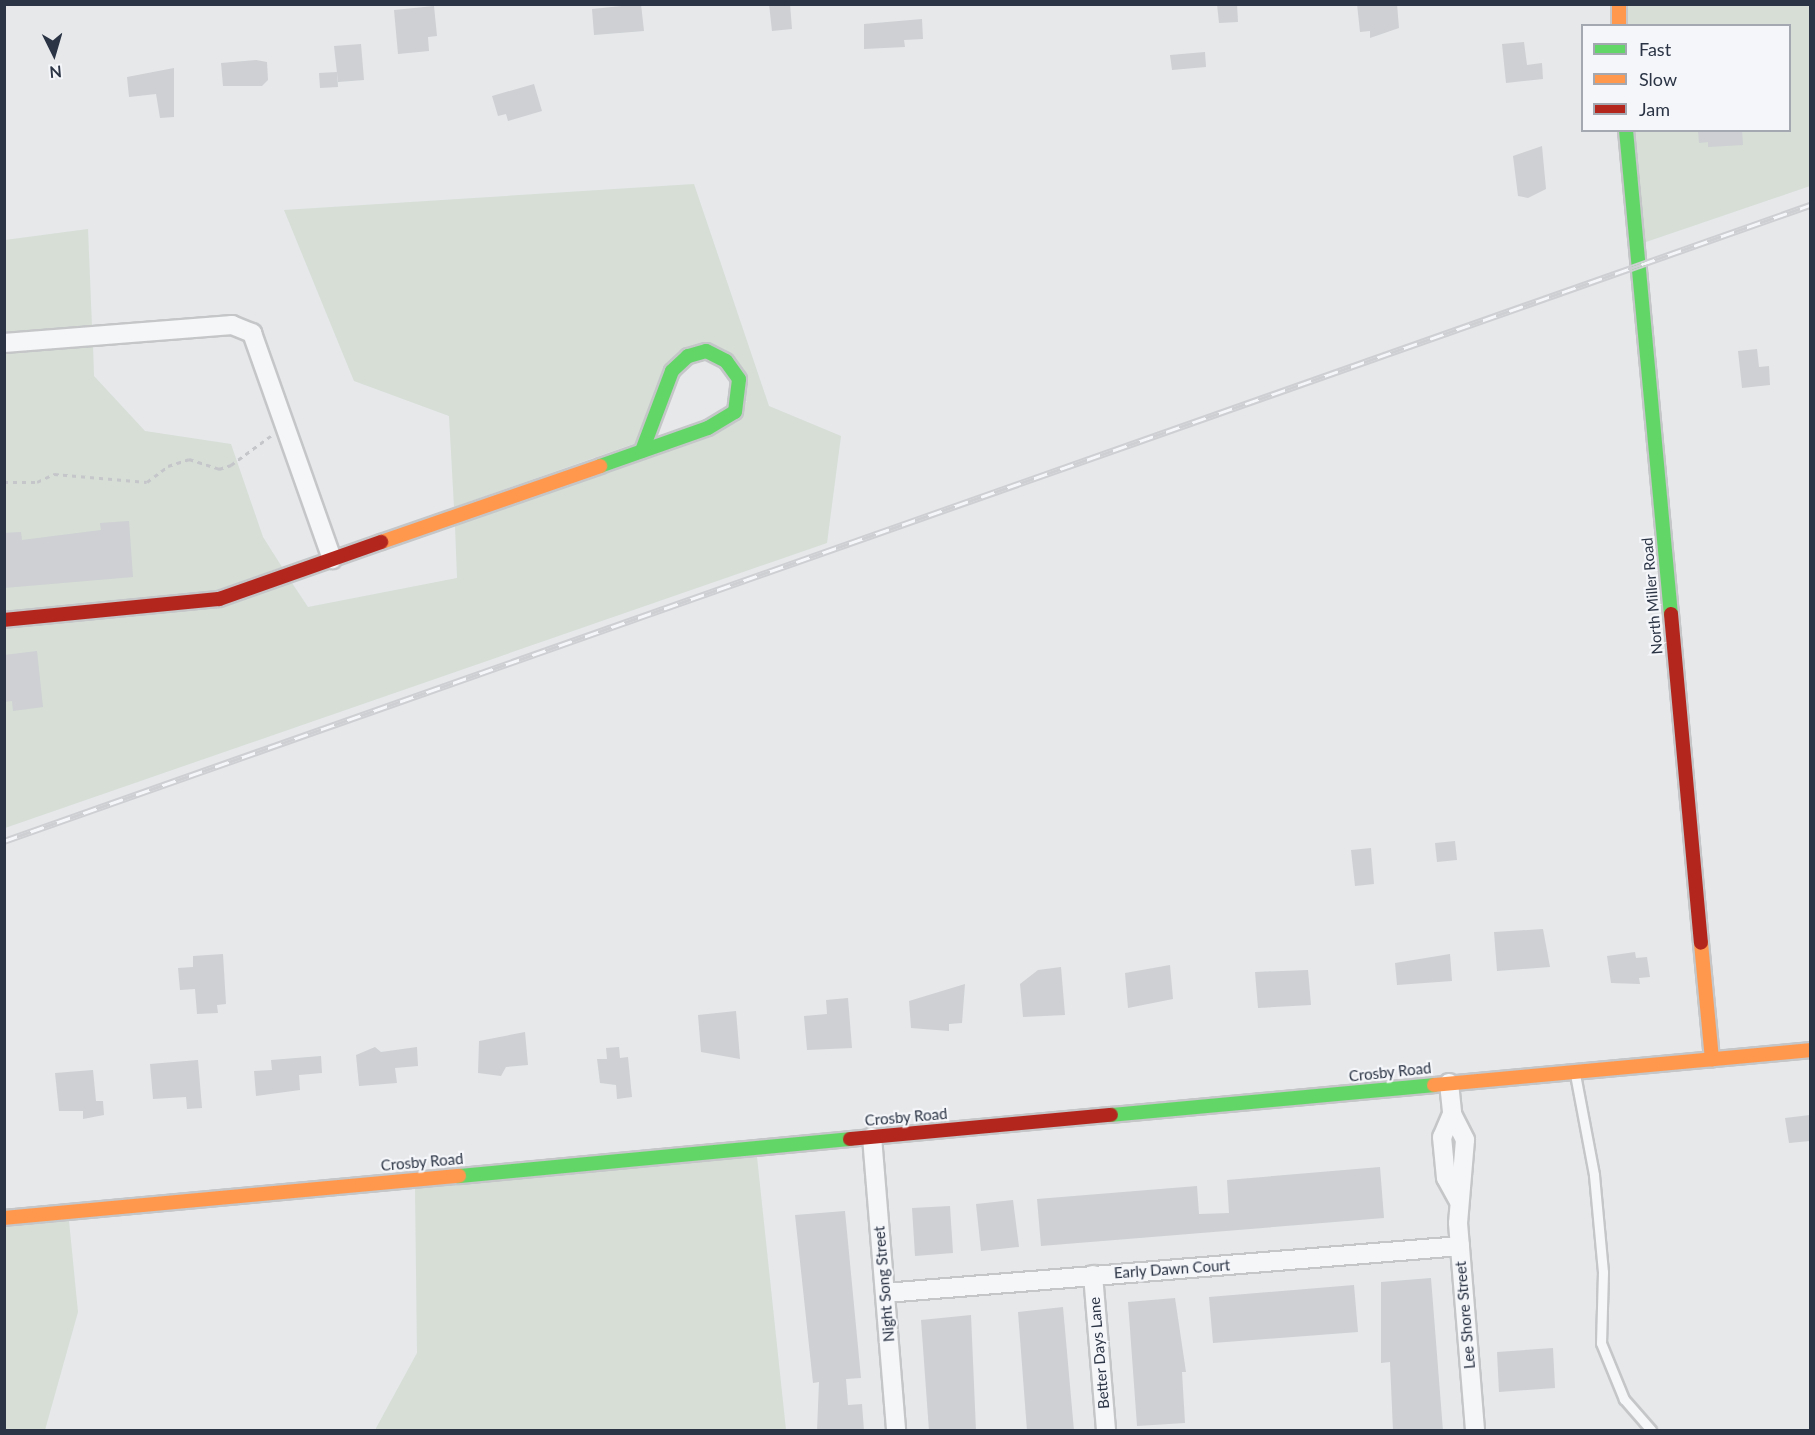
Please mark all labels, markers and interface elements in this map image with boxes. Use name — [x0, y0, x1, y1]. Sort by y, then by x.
north arrow — [24, 24, 84, 84]
legend — [1581, 24, 1791, 132]
text: Fast — [1639, 38, 1671, 60]
text: N — [49, 62, 63, 82]
text: Slow — [1639, 68, 1677, 90]
text: Jam — [1639, 98, 1670, 120]
street label: North Miller Road — [1638, 537, 1666, 655]
street label: Crosby Road — [1348, 1059, 1432, 1085]
street label: Crosby Road — [864, 1104, 948, 1130]
street label: Crosby Road — [380, 1149, 464, 1175]
street label: Night Song Street — [870, 1225, 898, 1343]
street label: Early Dawn Court — [1113, 1256, 1231, 1282]
street label: Lee Shore Street — [1451, 1260, 1479, 1370]
street label: Better Days Lane — [1085, 1296, 1113, 1410]

